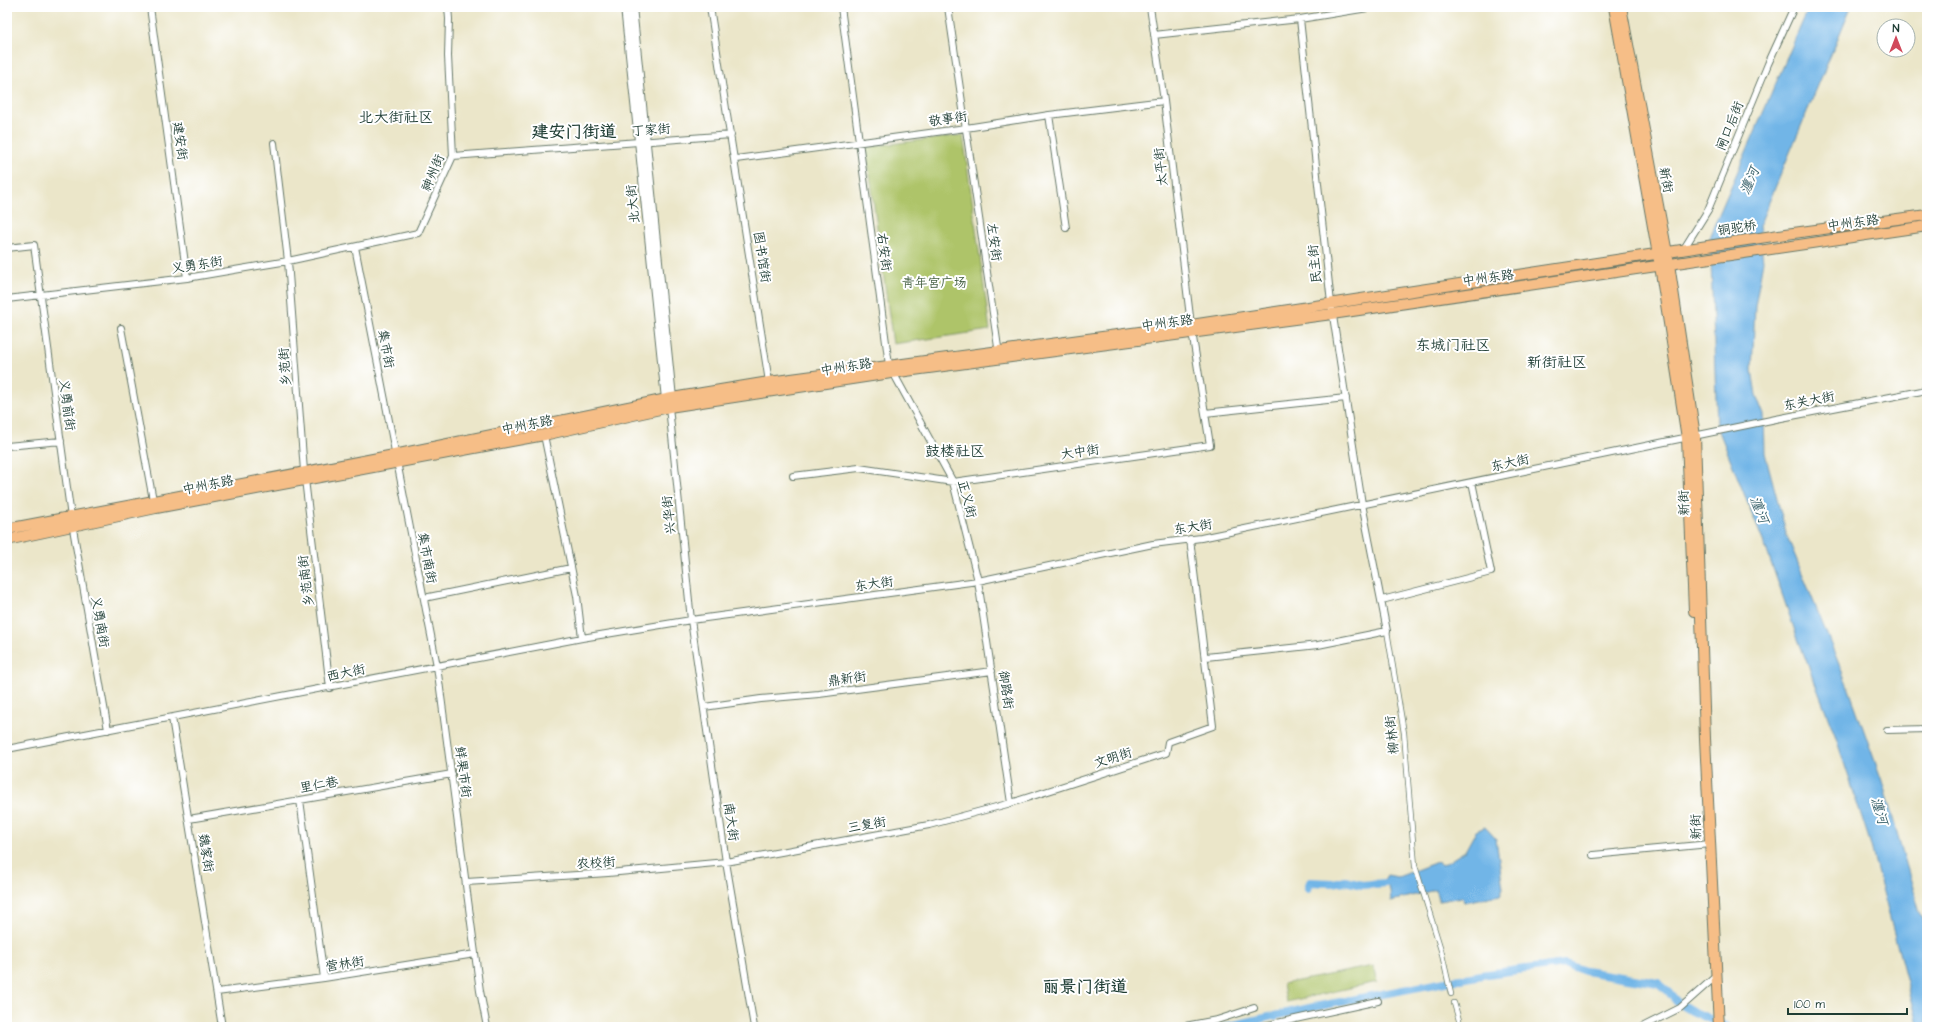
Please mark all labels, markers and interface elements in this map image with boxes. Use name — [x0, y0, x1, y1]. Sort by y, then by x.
north arrow — [1876, 18, 1916, 58]
text: N — [1893, 21, 1900, 36]
street label: 闸口后街 — [1712, 99, 1748, 153]
district label: 北大街社区 — [358, 107, 434, 128]
street label: 敬事街 — [927, 107, 969, 131]
street label: 建安街 — [168, 120, 192, 162]
district label: 建安门街道 — [532, 120, 617, 144]
street label: 丁家街 — [631, 120, 671, 140]
street label: 太平街 — [1150, 147, 1172, 187]
street label: 神州街 — [417, 152, 449, 194]
water label: 瀍河 — [1735, 162, 1765, 198]
street label: 新街 — [1655, 166, 1677, 194]
street label: 北大街 — [622, 184, 644, 224]
street label: 中州东路 — [1826, 210, 1880, 236]
street label: 铜驼桥 — [1716, 216, 1758, 240]
street label: 左安街 — [982, 221, 1006, 263]
street label: 图书馆街 — [749, 230, 775, 284]
street label: 右安街 — [872, 231, 896, 273]
street label: 民主街 — [1304, 244, 1326, 284]
street label: 义勇东街 — [170, 252, 224, 278]
street label: 中州东路 — [1461, 265, 1515, 291]
park label: 青年宫广场 — [901, 274, 967, 292]
street label: 中州东路 — [1140, 310, 1194, 336]
street label: 集市街 — [373, 328, 399, 370]
district label: 东城门社区 — [1415, 335, 1491, 356]
street label: 乡范街 — [275, 347, 295, 387]
district label: 新街社区 — [1527, 352, 1587, 373]
street label: 中州东路 — [819, 354, 873, 380]
street label: 义勇前街 — [54, 378, 80, 432]
street label: 东关大街 — [1782, 387, 1836, 415]
street label: 中州东路 — [500, 411, 554, 439]
street label: 大中街 — [1059, 440, 1101, 464]
district label: 鼓楼社区 — [925, 441, 985, 462]
street label: 东大街 — [1489, 450, 1531, 476]
street label: 中州东路 — [181, 471, 235, 499]
street label: 正义街 — [953, 478, 981, 520]
street label: 新街 — [1675, 490, 1693, 516]
water label: 瀍河 — [1744, 493, 1774, 529]
street label: 兴华街 — [658, 495, 680, 535]
street label: 东大街 — [1172, 515, 1214, 539]
street label: 集市南街 — [413, 531, 441, 585]
street label: 乡范南街 — [294, 554, 318, 608]
street label: 东大街 — [853, 572, 895, 596]
street label: 义勇南街 — [87, 595, 113, 649]
street label: 西大街 — [325, 660, 367, 686]
street label: 鼎新街 — [826, 667, 868, 691]
street label: 御路街 — [994, 669, 1018, 711]
street label: 柳林街 — [1381, 715, 1403, 755]
street label: 文明街 — [1092, 743, 1134, 773]
street label: 鲜果市街 — [450, 745, 476, 799]
street label: 里仁巷 — [298, 773, 340, 797]
water label: 瀍河 — [1866, 795, 1893, 829]
street label: 南大街 — [719, 801, 743, 843]
street label: 三复街 — [846, 813, 888, 837]
street label: 新街 — [1687, 814, 1705, 840]
street label: 魏家街 — [194, 832, 218, 874]
street label: 农校街 — [576, 853, 616, 873]
street label: 营林街 — [324, 952, 366, 976]
district label: 丽景门街道 — [1043, 975, 1128, 999]
scale bar — [1788, 990, 1907, 1016]
text: 100 m — [1794, 996, 1825, 1013]

